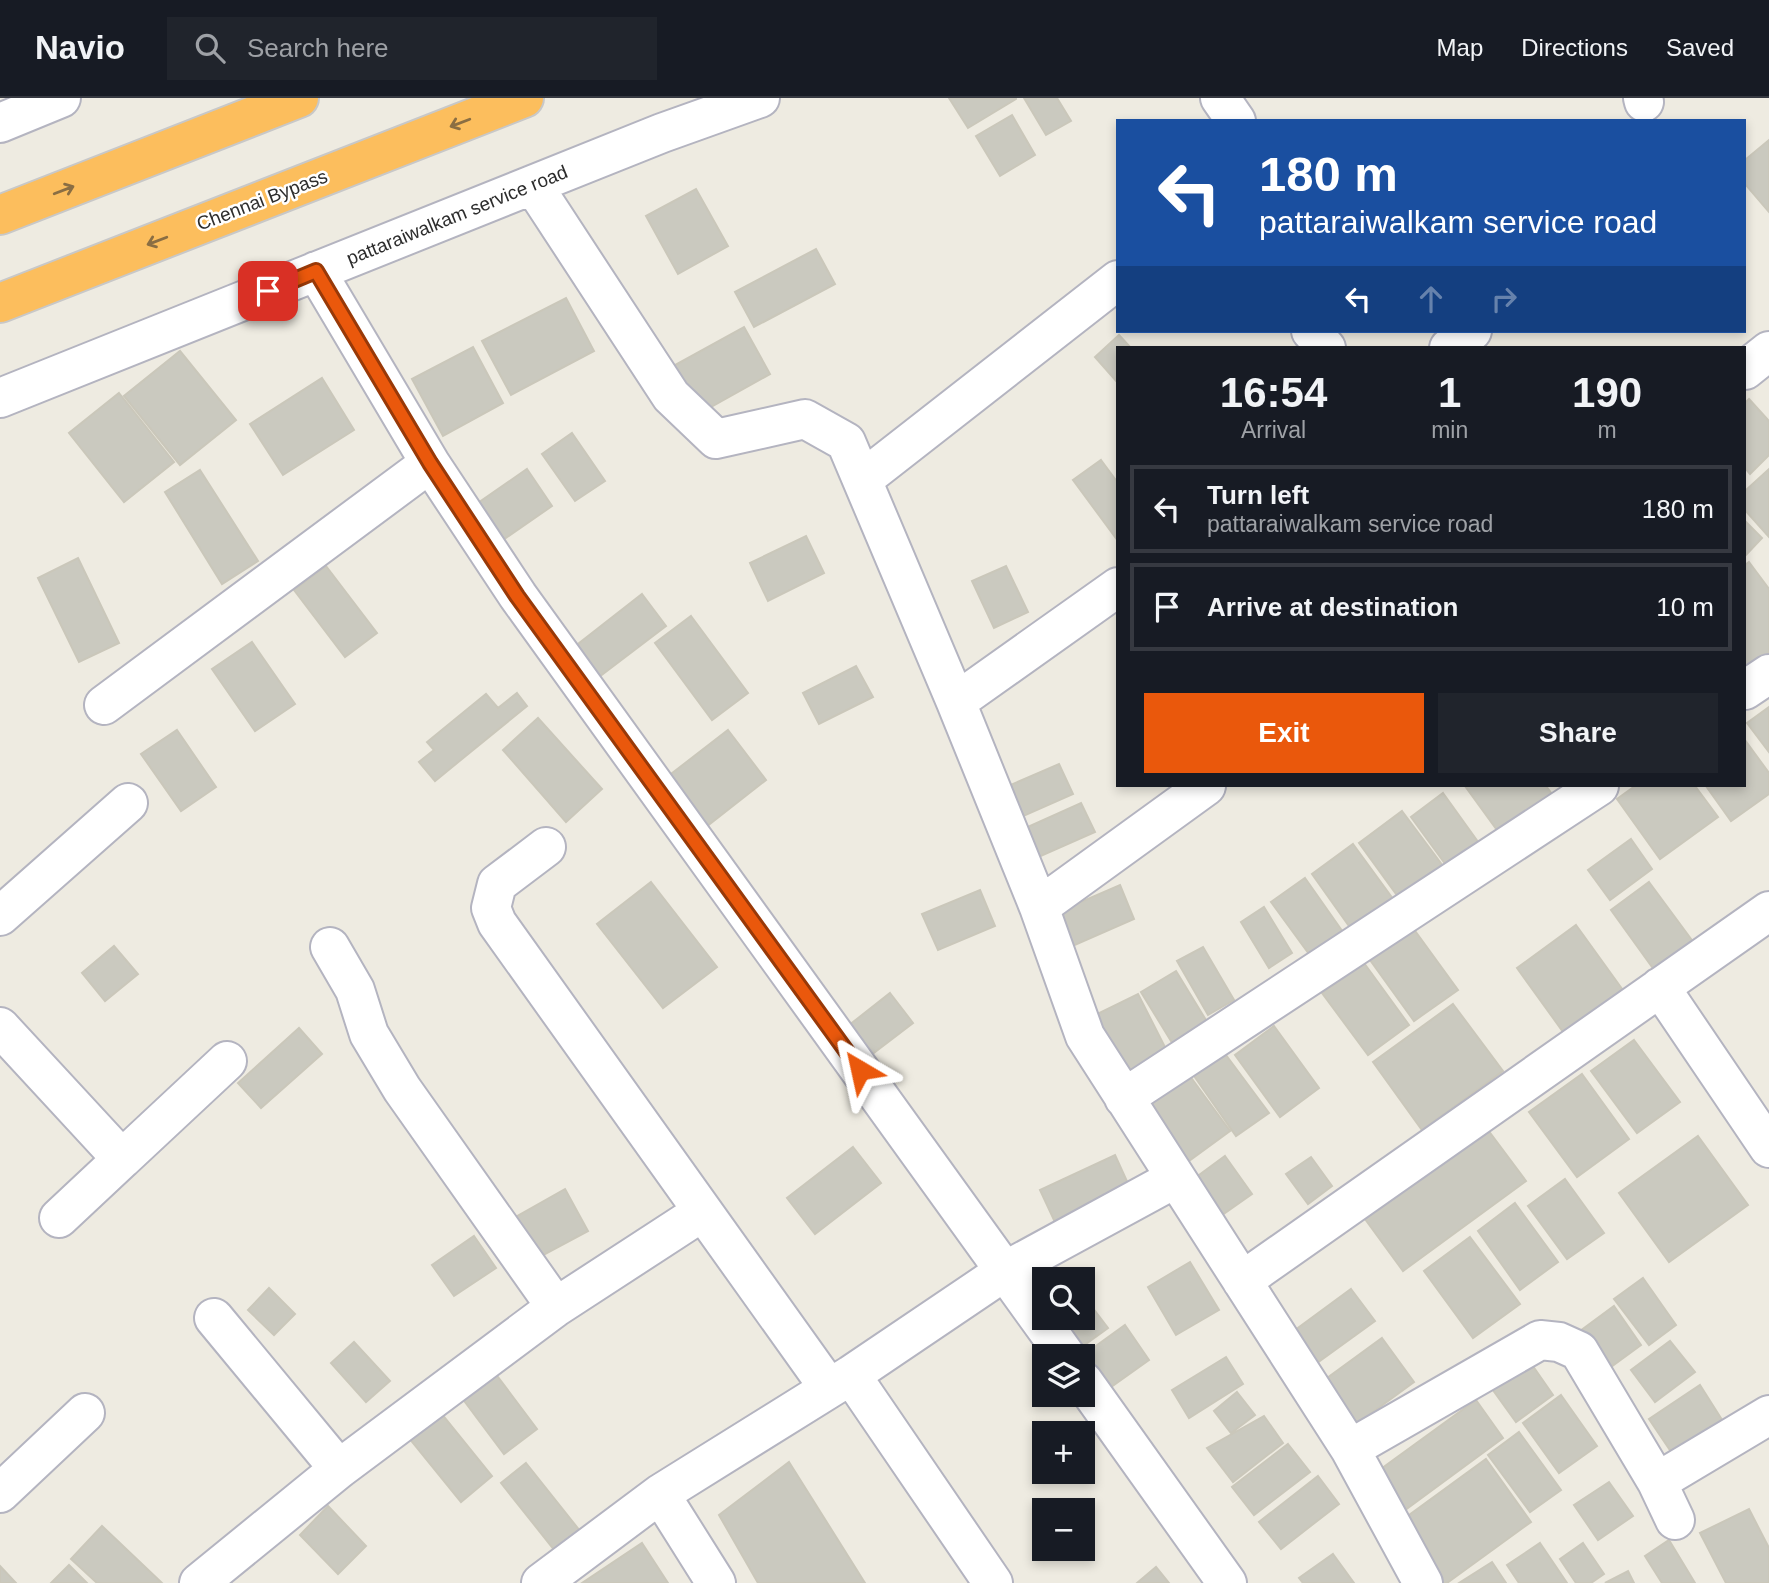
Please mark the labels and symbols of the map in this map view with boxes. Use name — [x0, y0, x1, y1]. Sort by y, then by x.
one-way arrow — [450, 117, 472, 130]
street label: pattaraiwalkam service road — [343, 161, 571, 269]
street label: Chennai Bypass — [194, 165, 330, 235]
one-way arrow — [52, 183, 74, 195]
one-way arrow — [146, 236, 168, 248]
pin — [238, 261, 298, 321]
position arrow — [823, 1033, 897, 1107]

